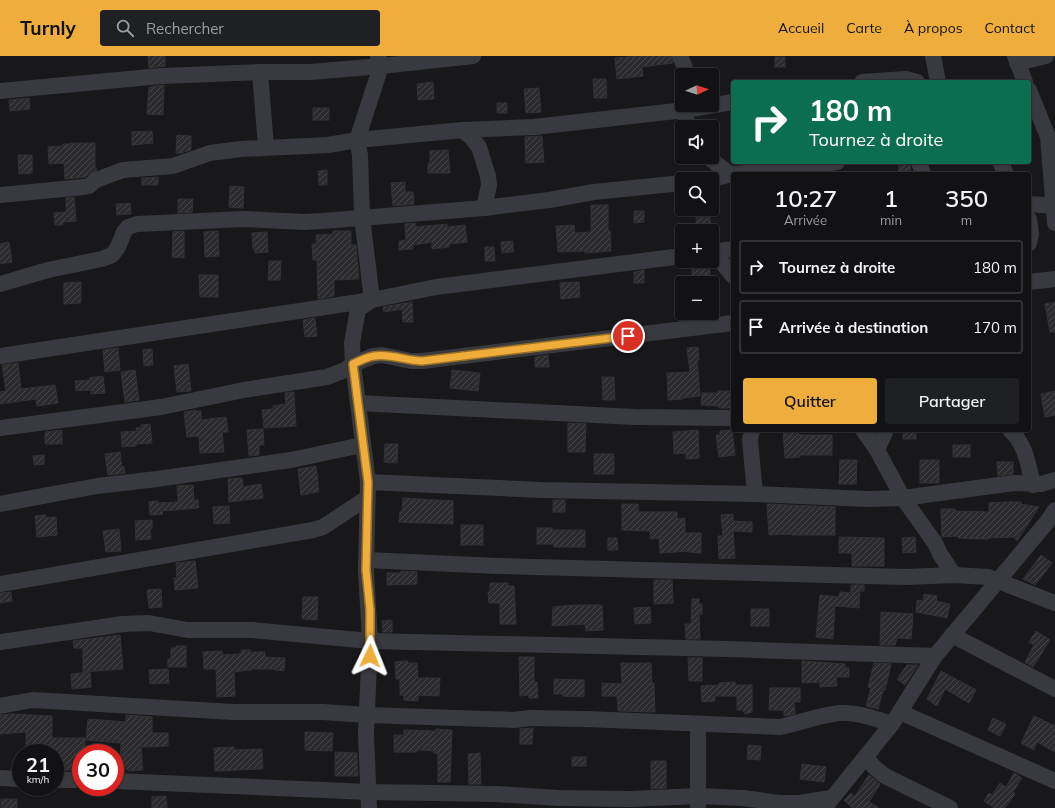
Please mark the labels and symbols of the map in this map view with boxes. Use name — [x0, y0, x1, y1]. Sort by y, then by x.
north arrow — [675, 68, 719, 112]
pin — [611, 319, 645, 353]
position arrow — [349, 635, 391, 677]
speed limit sign: 30 — [72, 744, 124, 796]

